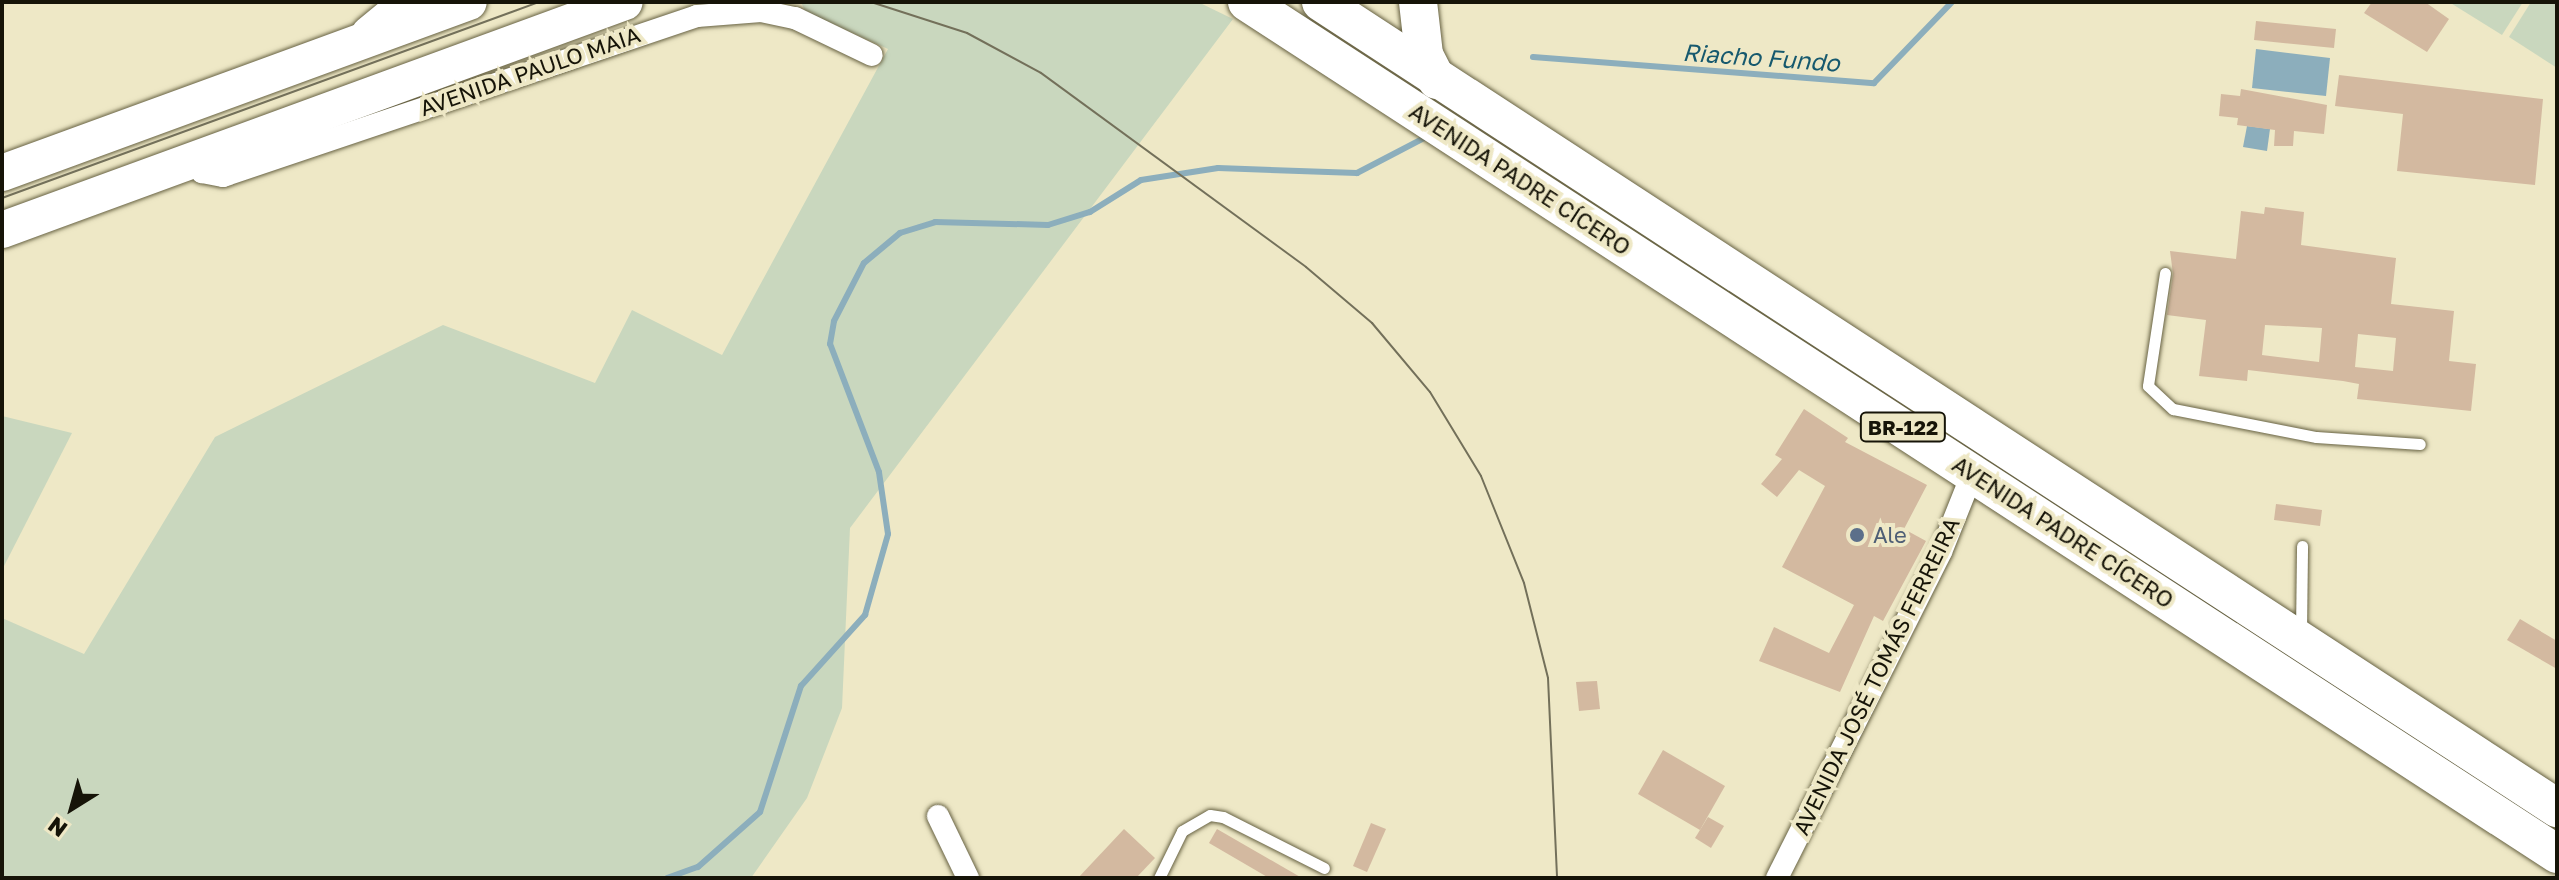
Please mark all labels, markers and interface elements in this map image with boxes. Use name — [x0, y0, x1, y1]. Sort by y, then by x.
street label: AVENIDA PAULO MAIA — [416, 21, 644, 121]
water label: Riacho Fundo — [1682, 37, 1840, 77]
street label: AVENIDA PADRE CÍCERO — [1405, 98, 1635, 260]
road number: BR-122 — [1859, 411, 1947, 443]
street label: AVENIDA PADRE CÍCERO — [1948, 451, 2178, 613]
street label: AVENIDA JOSÉ TOMÁS FERREIRA — [1787, 513, 1965, 839]
place label: Ale — [1873, 522, 1907, 548]
marker: Ale — [1848, 526, 1866, 544]
north arrow — [32, 768, 112, 848]
text: N — [42, 812, 72, 843]

